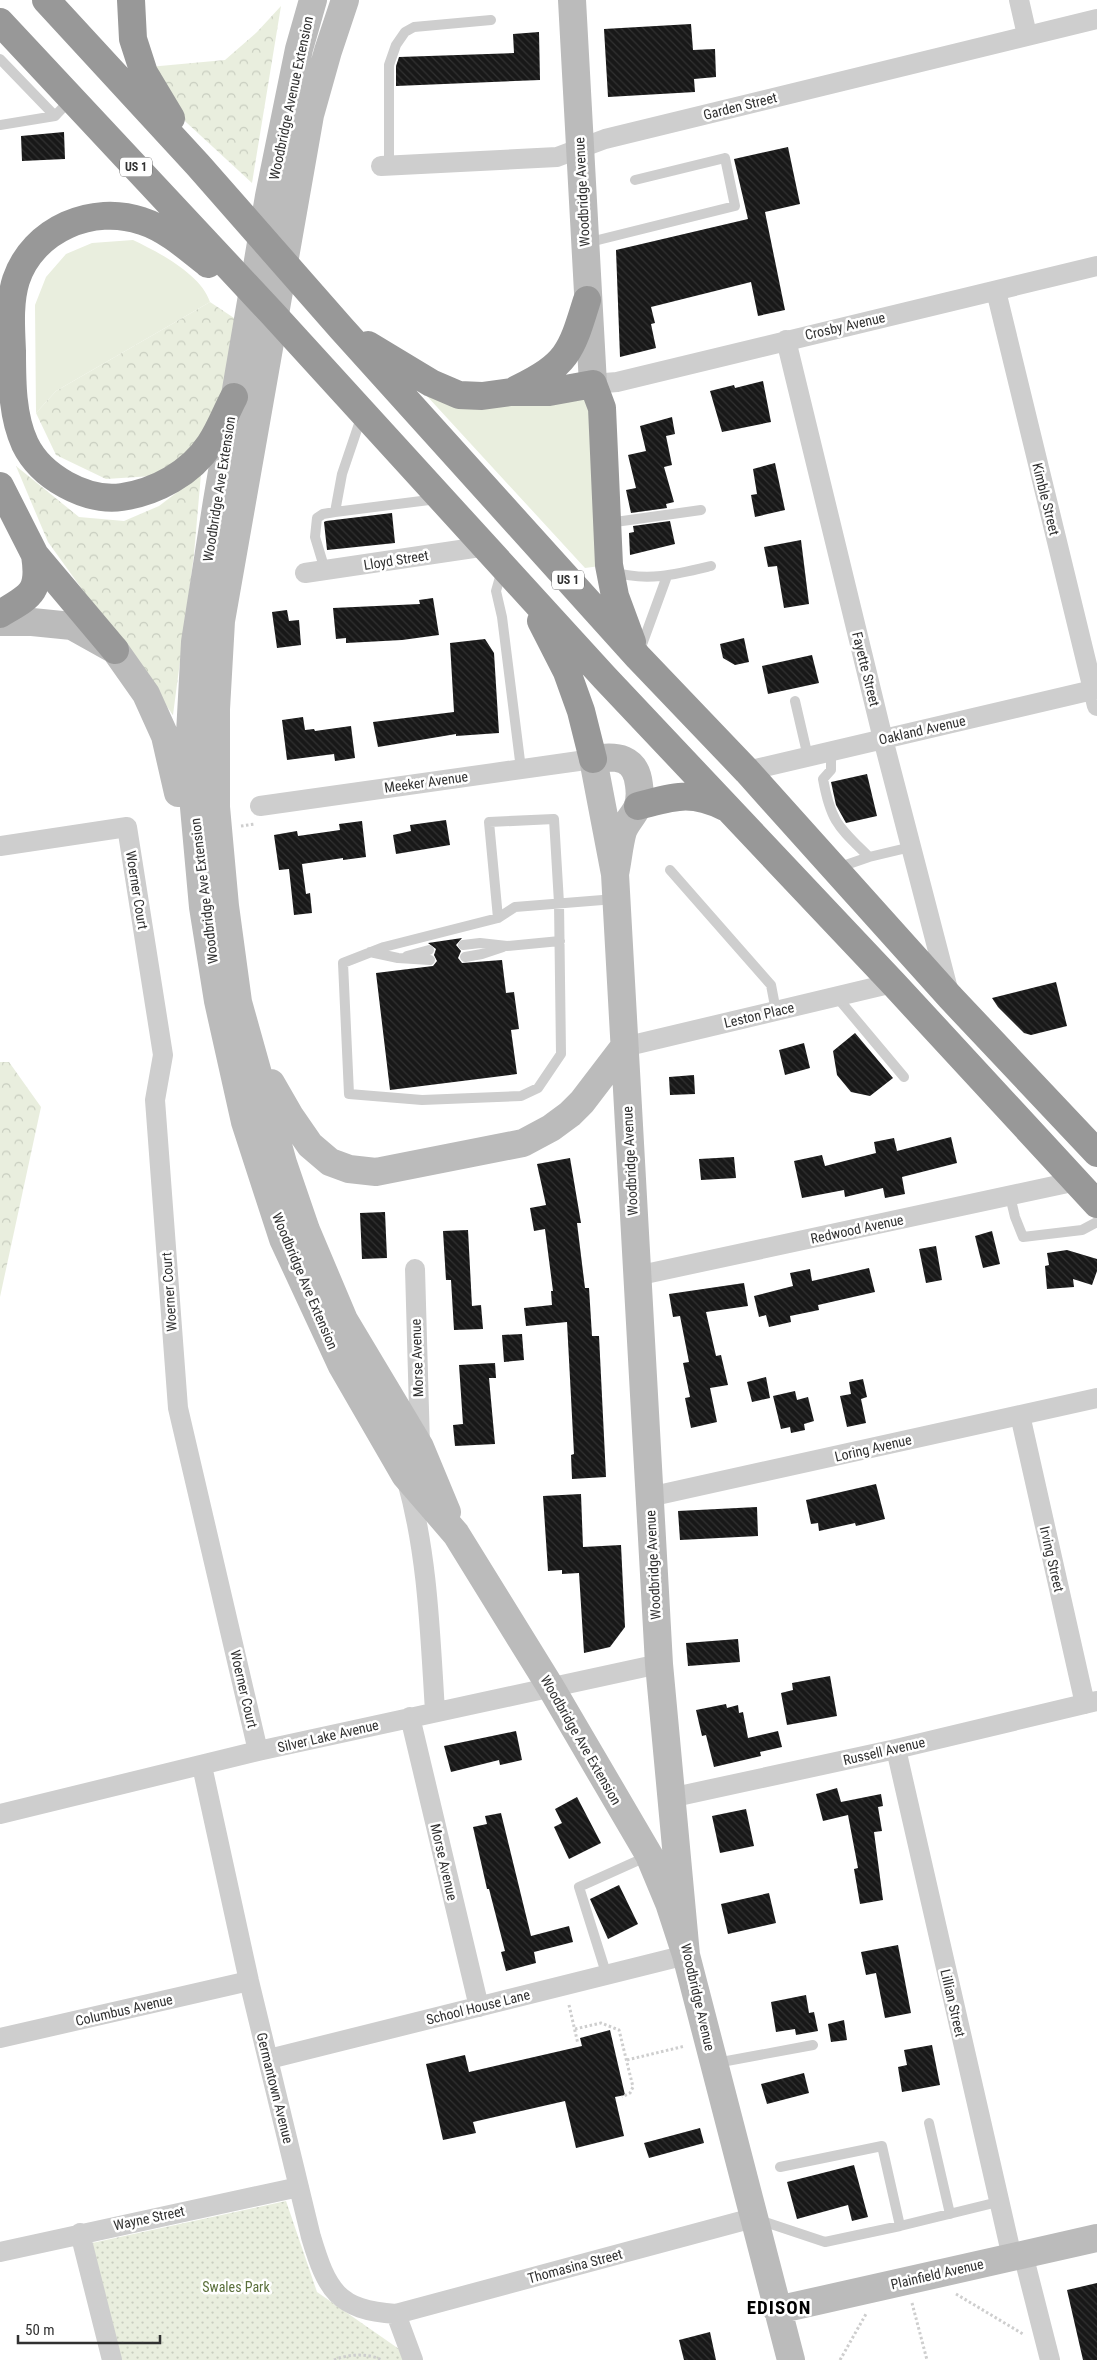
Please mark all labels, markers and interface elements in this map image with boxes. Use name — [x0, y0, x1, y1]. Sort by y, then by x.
street label: Woodbridge Avenue Extension — [266, 15, 316, 181]
street label: Garden Street — [701, 89, 779, 123]
street label: Woodbridge Avenue — [571, 136, 593, 247]
road number: US 1 — [120, 158, 152, 176]
street label: Crosby Avenue — [803, 309, 887, 343]
street label: Woodbridge Ave Extension — [200, 415, 238, 563]
street label: Kimble Street — [1029, 461, 1063, 537]
street label: Lloyd Street — [362, 547, 430, 573]
road number: US 1 — [552, 570, 584, 590]
street label: Fayette Street — [849, 630, 883, 708]
street label: Oakland Avenue — [877, 712, 967, 748]
street label: Meeker Avenue — [383, 768, 469, 796]
street label: Woodbridge Ave Extension — [187, 817, 221, 965]
street label: Woerner Court — [123, 849, 151, 931]
street label: Leston Place — [722, 999, 796, 1031]
street label: Woodbridge Avenue — [619, 1105, 641, 1216]
street label: Woodbridge Ave Extension — [269, 1210, 341, 1352]
street label: Redwood Avenue — [809, 1211, 905, 1247]
street label: Woerner Court — [158, 1252, 180, 1332]
street label: Morse Avenue — [408, 1318, 426, 1397]
street label: Loring Avenue — [833, 1431, 913, 1465]
street label: Woodbridge Avenue — [642, 1509, 664, 1620]
street label: Irving Street — [1037, 1525, 1067, 1593]
street label: Woerner Court — [227, 1648, 261, 1730]
street label: Woodbridge Ave Extension — [537, 1672, 625, 1808]
street label: Silver Lake Avenue — [276, 1716, 381, 1755]
street label: Russell Avenue — [842, 1734, 927, 1768]
street label: Morse Avenue — [427, 1822, 461, 1902]
street label: Woodbridge Avenue — [678, 1942, 718, 2053]
street label: Lillian Street — [937, 1968, 969, 2038]
street label: School House Lane — [424, 1986, 532, 2028]
street label: Columbus Avenue — [74, 1991, 174, 2029]
street label: Germantown Avenue — [254, 2031, 297, 2145]
street label: Wayne Street — [112, 2203, 186, 2233]
street label: Thomasina Street — [526, 2246, 624, 2286]
street label: Plainfield Avenue — [889, 2255, 985, 2292]
park label: Swales Park — [202, 2279, 270, 2295]
district label: EDISON — [747, 2296, 811, 2319]
scale bar — [18, 2312, 160, 2344]
text: 50 m — [25, 2321, 55, 2339]

